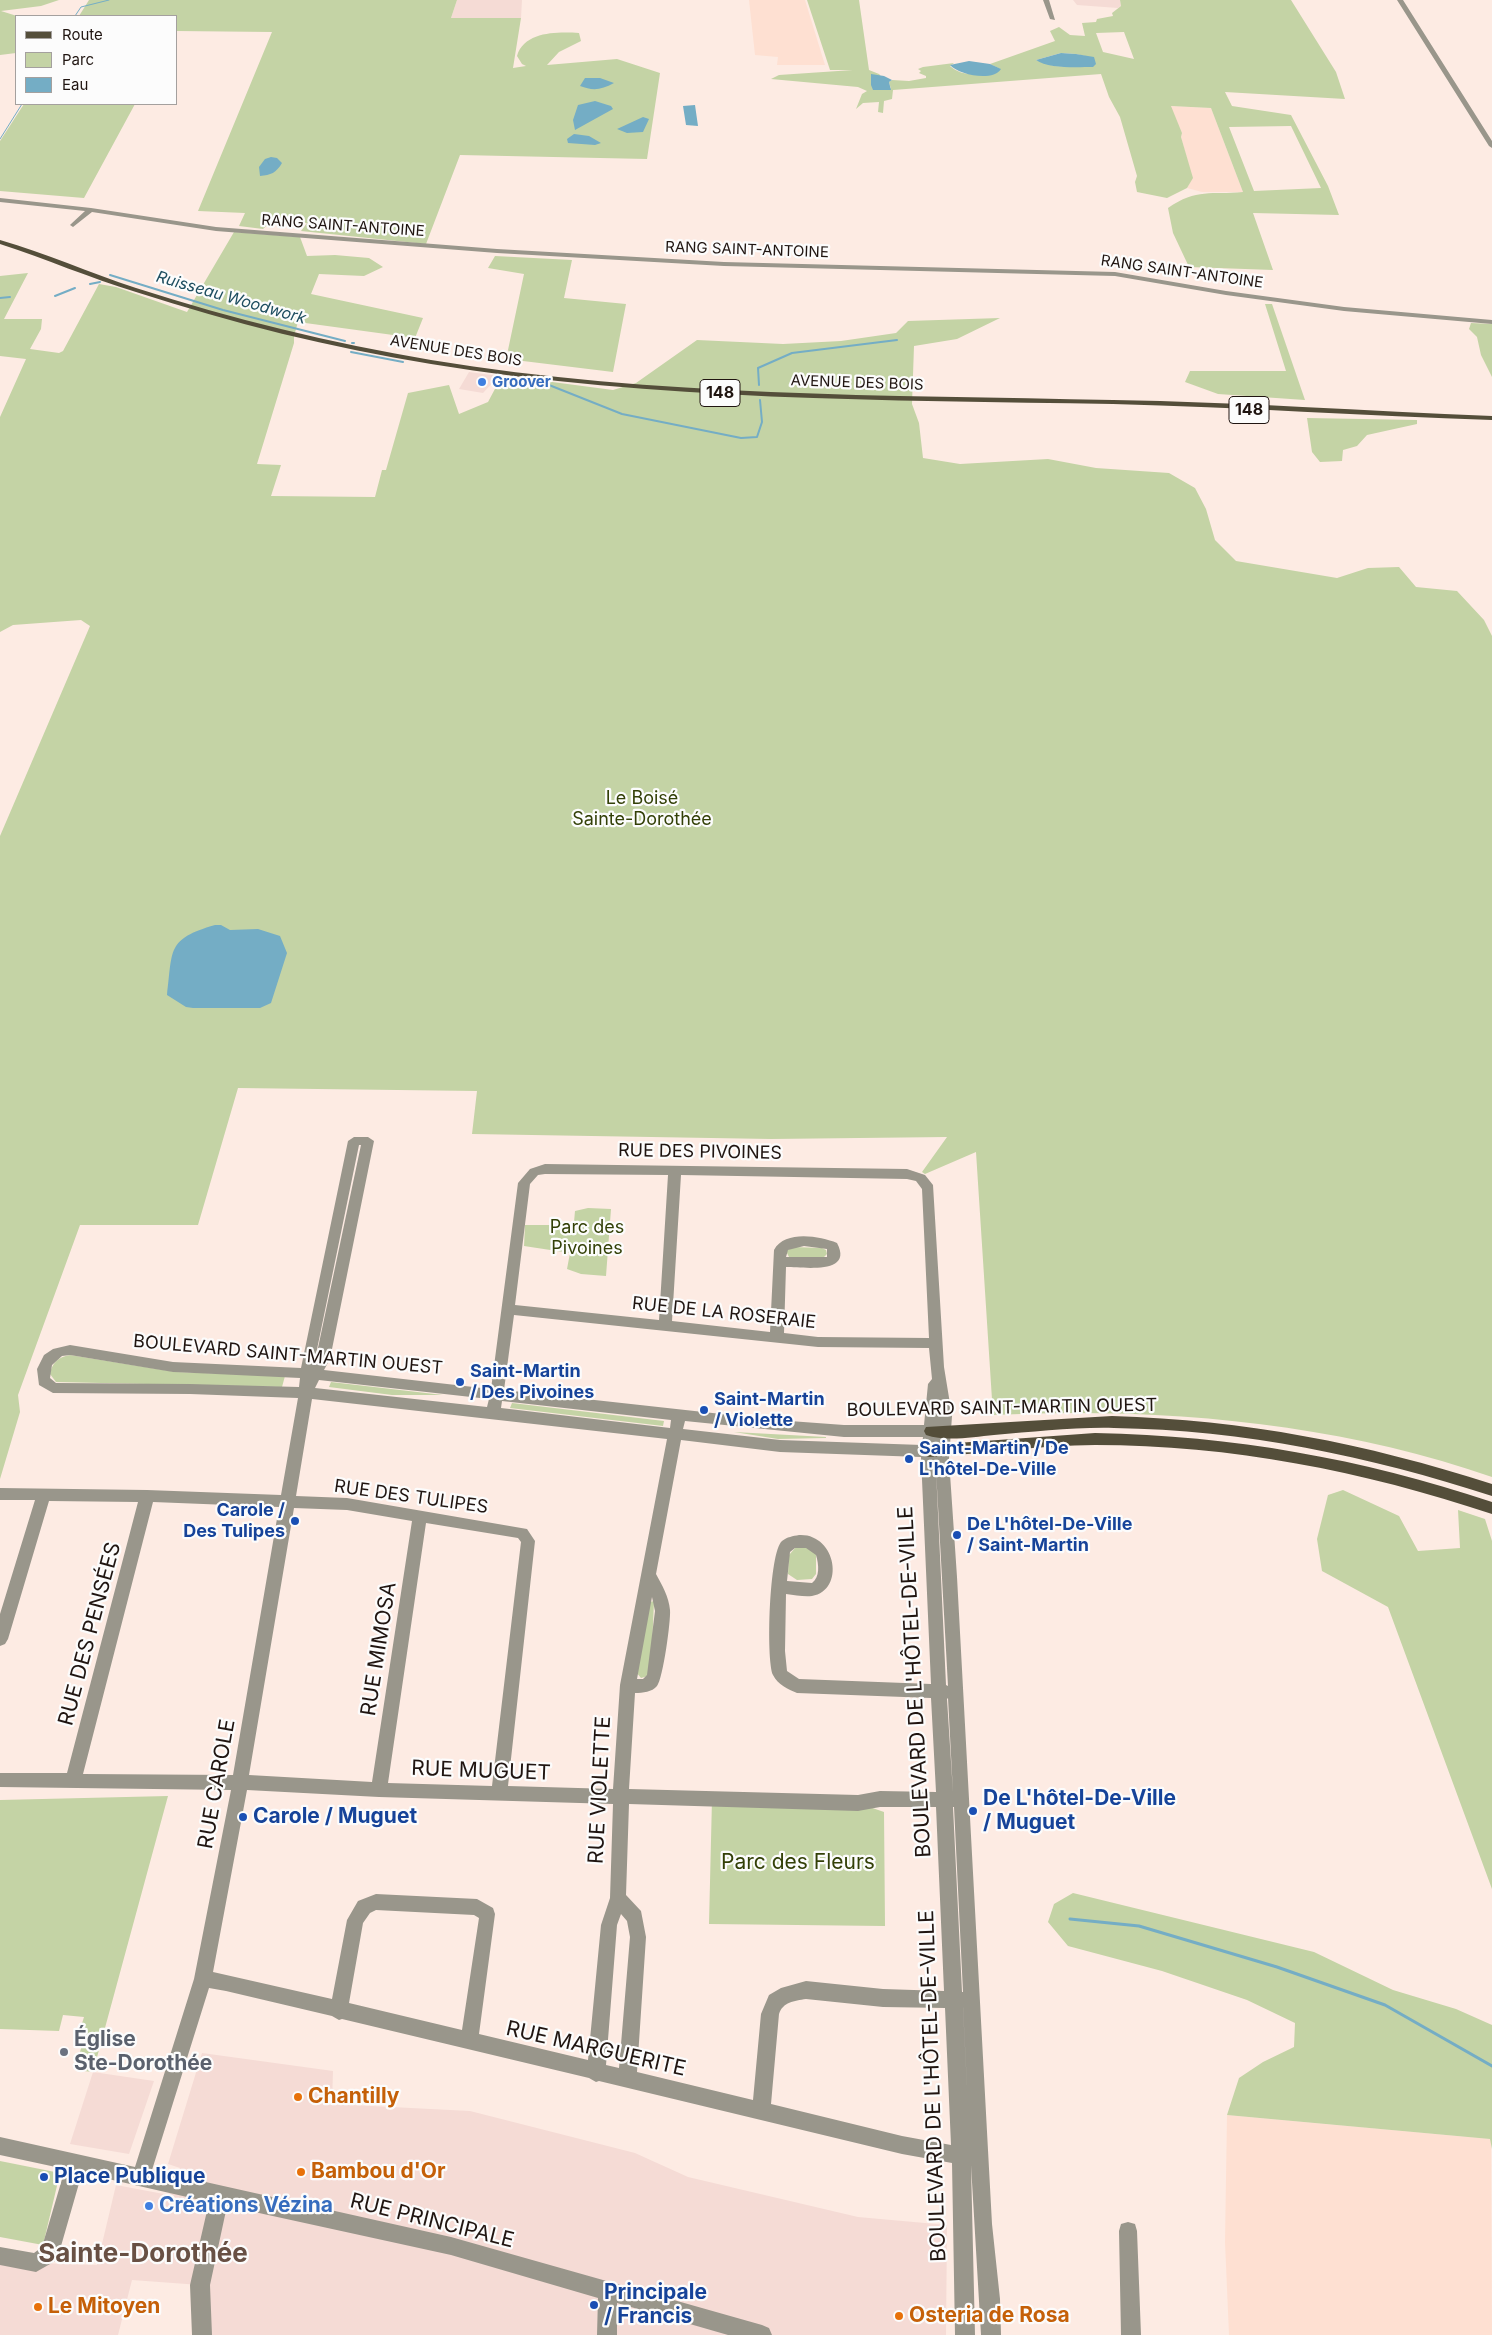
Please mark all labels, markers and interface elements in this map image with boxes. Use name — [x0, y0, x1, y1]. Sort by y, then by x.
legend — [15, 15, 178, 105]
text: Route — [62, 25, 103, 44]
text: Parc — [62, 50, 94, 69]
text: Eau — [62, 75, 88, 94]
street label: RANG SAINT-ANTOINE — [261, 211, 425, 241]
street label: RANG SAINT-ANTOINE — [665, 238, 829, 262]
street label: RANG SAINT-ANTOINE — [1100, 252, 1264, 292]
water label: Ruisseau Woodwork — [154, 267, 308, 329]
street label: AVENUE DES BOIS — [389, 332, 523, 370]
street label: AVENUE DES BOIS — [790, 372, 924, 394]
place label: Groover — [492, 373, 551, 391]
marker: Groover — [476, 376, 488, 388]
road number: 148 — [700, 379, 740, 406]
road number: 148 — [1229, 396, 1269, 424]
park label: Le Boisé Sainte-Dorothée — [572, 788, 712, 831]
street label: RUE DES PIVOINES — [618, 1140, 782, 1164]
park label: Parc des Pivoines — [550, 1217, 624, 1260]
street label: RUE DE LA ROSERAIE — [631, 1293, 817, 1333]
street label: BOULEVARD SAINT-MARTIN OUEST — [132, 1331, 444, 1379]
place label: Saint-Martin / Des Pivoines — [470, 1361, 594, 1404]
marker: Saint-Martin / Des Pivoines — [454, 1376, 466, 1388]
place label: Saint-Martin / Violette — [714, 1389, 825, 1432]
street label: BOULEVARD SAINT-MARTIN OUEST — [847, 1394, 1157, 1422]
marker: Saint-Martin / Violette — [698, 1404, 710, 1416]
place label: Saint-Martin / De L'hôtel-De-Ville — [919, 1438, 1069, 1480]
marker: Saint-Martin / De L'hôtel-De-Ville — [903, 1453, 915, 1465]
street label: RUE DES TULIPES — [333, 1476, 489, 1518]
place label: Carole / Des Tulipes — [183, 1500, 285, 1542]
street label: BOULEVARD DE L'HÔTEL-DE-VILLE — [893, 1506, 937, 1858]
place label: De L'hôtel-De-Ville / Saint-Martin — [967, 1514, 1132, 1556]
marker: Carole / Des Tulipes — [289, 1515, 301, 1527]
marker: De L'hôtel-De-Ville / Saint-Martin — [951, 1529, 963, 1541]
street label: RUE DES PENSÉES — [53, 1540, 127, 1728]
street label: RUE MIMOSA — [356, 1580, 402, 1718]
street label: RUE VIOLETTE — [584, 1715, 616, 1865]
street label: RUE CAROLE — [193, 1717, 241, 1851]
street label: RUE MUGUET — [411, 1756, 551, 1786]
place label: De L'hôtel-De-Ville / Muguet — [983, 1786, 1176, 1836]
place label: Carole / Muguet — [253, 1804, 417, 1830]
marker: De L'hôtel-De-Ville / Muguet — [967, 1805, 979, 1817]
marker: Carole / Muguet — [237, 1811, 249, 1823]
park label: Parc des Fleurs — [721, 1850, 875, 1876]
street label: BOULEVARD DE L'HÔTEL-DE-VILLE — [914, 1910, 952, 2262]
street label: RUE MARGUERITE — [504, 2016, 688, 2082]
place label: Église Ste-Dorothée — [74, 2027, 212, 2077]
marker: Église Ste-Dorothée — [58, 2046, 70, 2058]
place label: Chantilly — [308, 2084, 399, 2110]
marker: Chantilly — [292, 2091, 304, 2103]
place label: Bambou d'Or — [311, 2159, 446, 2185]
place label: Place Publique — [54, 2164, 205, 2190]
marker: Bambou d'Or — [295, 2166, 307, 2178]
marker: Place Publique — [38, 2171, 50, 2183]
street label: RUE PRINCIPALE — [348, 2188, 516, 2254]
place label: Créations Vézina — [159, 2193, 333, 2219]
marker: Créations Vézina — [143, 2200, 155, 2212]
district label: Sainte-Dorothée — [38, 2238, 248, 2270]
place label: Principale / Francis — [604, 2280, 707, 2330]
place label: Le Mitoyen — [48, 2294, 160, 2320]
marker: Principale / Francis — [588, 2299, 600, 2311]
marker: Le Mitoyen — [32, 2301, 44, 2313]
place label: Osteria de Rosa — [909, 2303, 1070, 2329]
marker: Osteria de Rosa — [893, 2310, 905, 2322]

